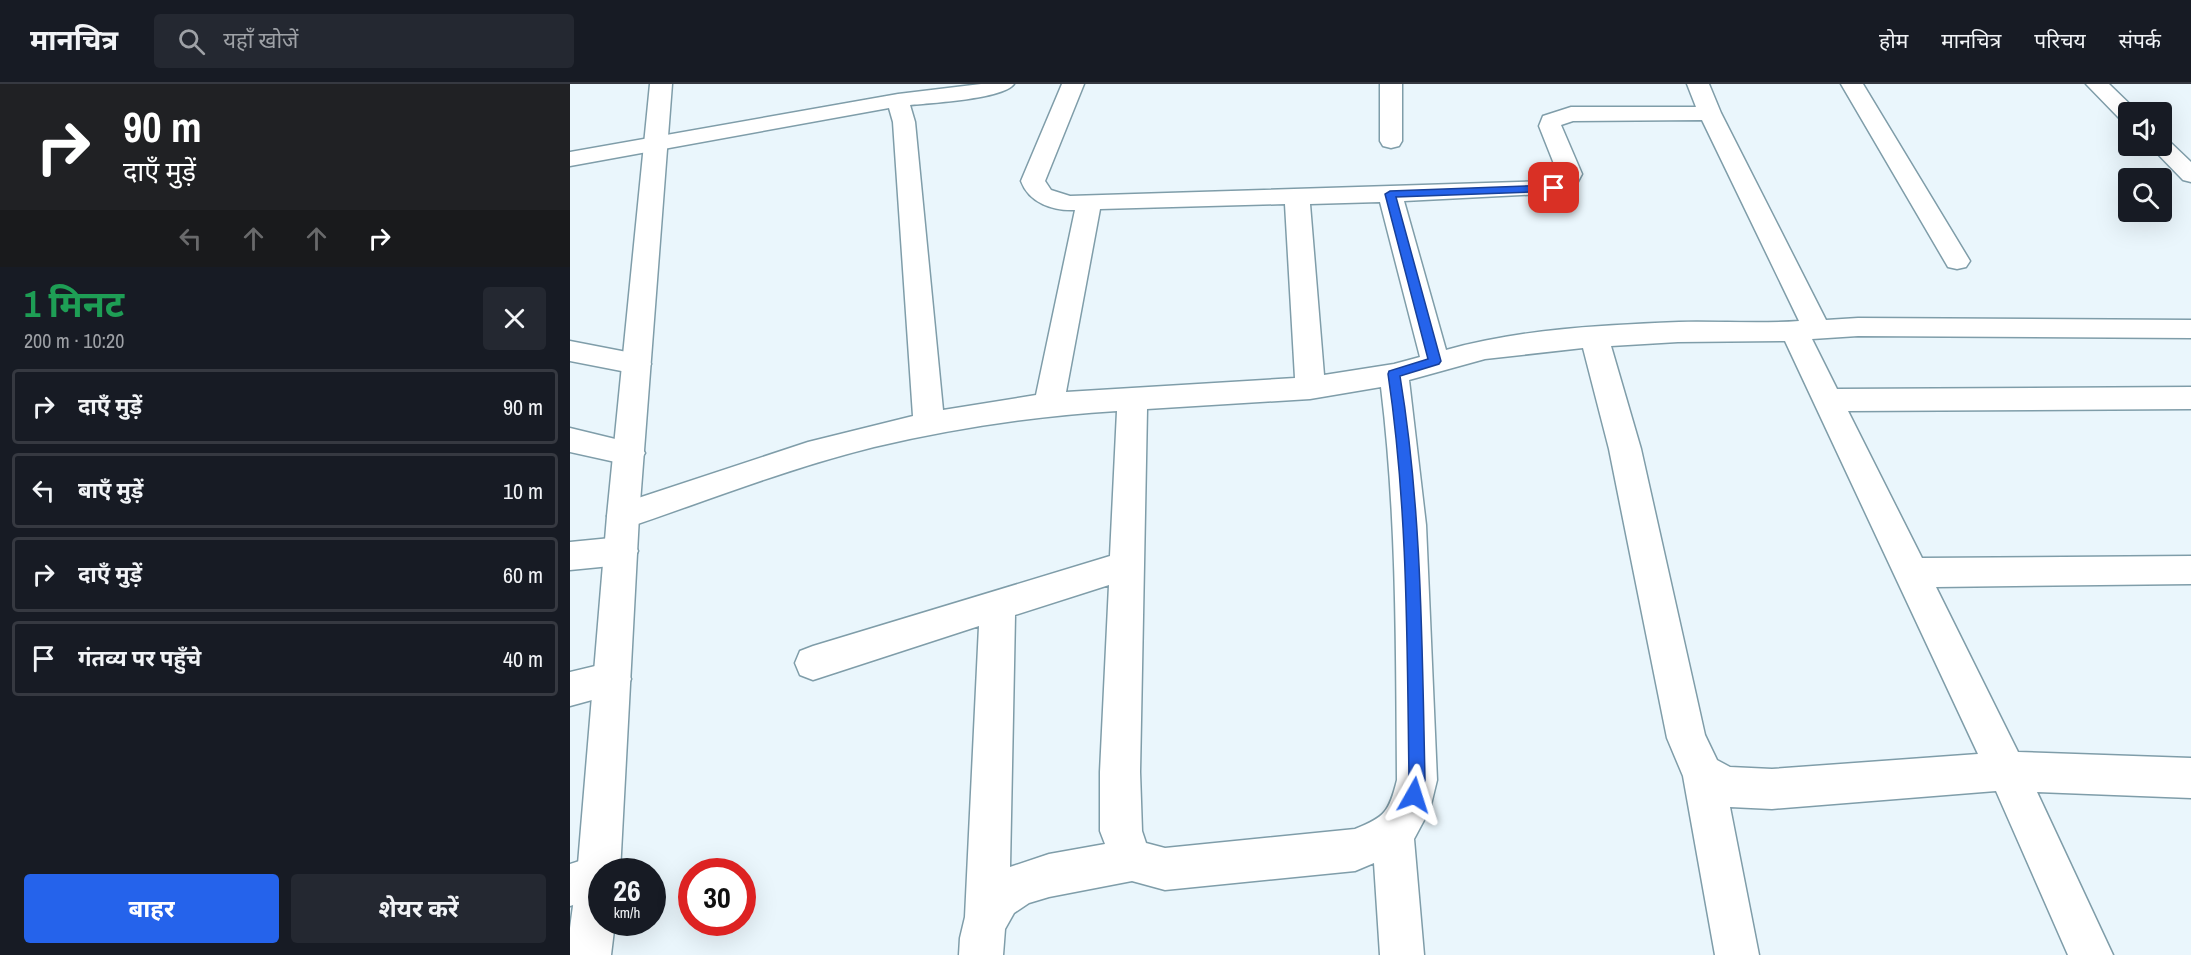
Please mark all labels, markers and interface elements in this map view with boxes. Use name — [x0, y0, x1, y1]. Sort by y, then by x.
search box — [154, 14, 574, 68]
text: मानचित्र — [30, 21, 118, 59]
icon: search — [175, 25, 208, 58]
text: यहाँ खोजें — [223, 25, 298, 55]
text: होम — [1879, 26, 1908, 55]
text: मानचित्र — [1941, 26, 2001, 55]
text: परिचय — [2034, 26, 2086, 55]
text: संपर्क — [2119, 26, 2161, 55]
text: 90 m — [123, 99, 202, 155]
map controls — [2118, 102, 2172, 222]
button: sound — [2118, 102, 2172, 156]
icon: right — [24, 108, 102, 186]
text: दाएँ मुड़ें — [123, 153, 196, 189]
pin — [1528, 162, 1579, 213]
button: search — [2118, 168, 2172, 222]
icon: arrive — [1537, 171, 1570, 204]
icon: left — [174, 222, 207, 255]
icon: ahead — [237, 222, 270, 255]
icon: ahead — [300, 222, 333, 255]
icon: right — [363, 222, 396, 255]
text: 1 मिनट — [24, 280, 124, 328]
button: close — [483, 287, 546, 350]
text: 200 m · 10:20 — [24, 327, 124, 354]
icon: right — [27, 390, 60, 423]
text: दाएँ मुड़ें — [78, 391, 142, 421]
text: 90 m — [503, 392, 543, 422]
icon: left — [27, 474, 60, 507]
text: बाएँ मुड़ें — [78, 475, 143, 505]
text: 10 m — [503, 476, 543, 506]
icon: right — [27, 558, 60, 591]
text: दाएँ मुड़ें — [78, 559, 142, 589]
text: 60 m — [503, 560, 543, 590]
icon: arrive — [27, 642, 60, 675]
text: गंतव्य पर पहुँचे — [78, 643, 201, 673]
text: 40 m — [503, 644, 543, 674]
position arrow — [1382, 763, 1446, 827]
speed limit sign: 30 — [678, 858, 756, 936]
text: 26 — [613, 870, 641, 910]
button: बाहर — [24, 874, 279, 943]
button: शेयर करें — [291, 874, 546, 943]
text: km/h — [614, 902, 640, 923]

